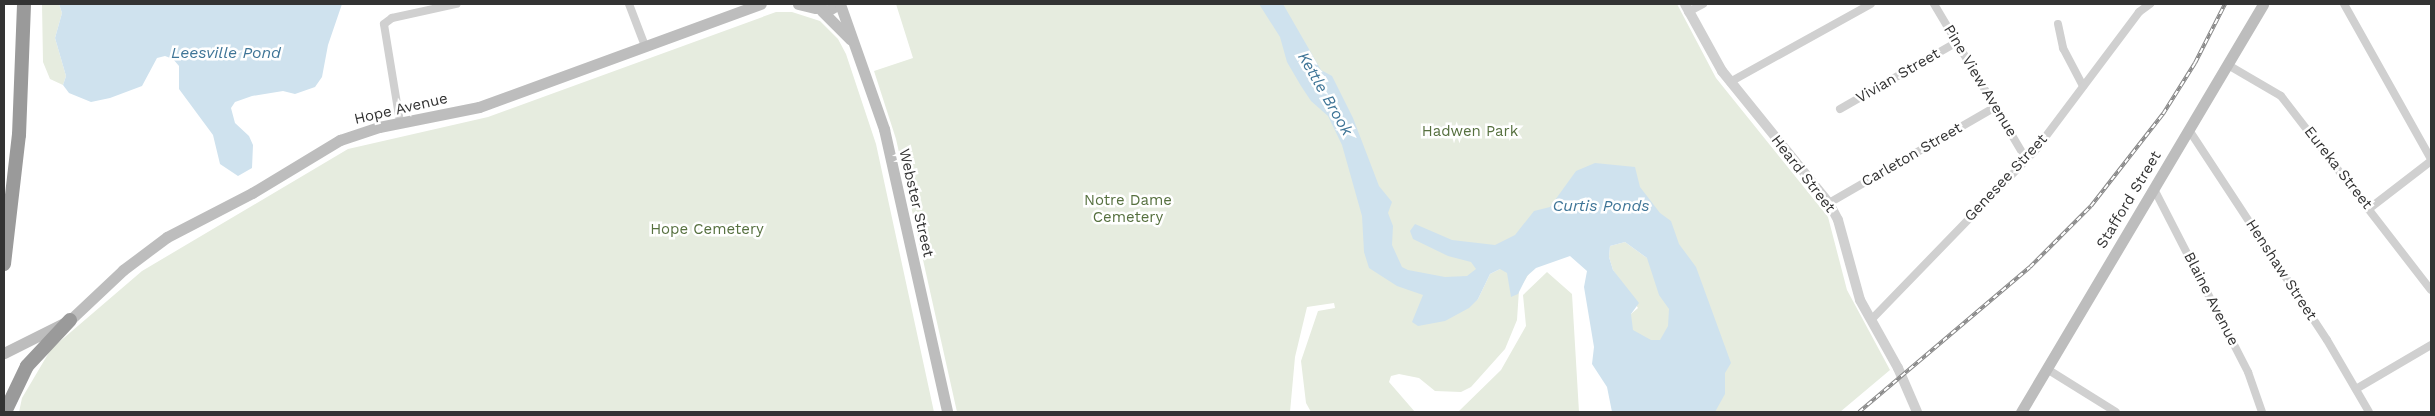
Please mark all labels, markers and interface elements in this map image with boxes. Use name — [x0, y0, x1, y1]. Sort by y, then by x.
street label: Pine View Avenue — [1939, 21, 2021, 141]
water label: Leesville Pond — [171, 43, 281, 63]
street label: Vivian Street — [1853, 45, 1943, 107]
water label: Kettle Brook — [1293, 49, 1357, 139]
street label: Hope Avenue — [352, 89, 450, 129]
street label: Carleton Street — [1859, 119, 1965, 191]
park label: Hadwen Park — [1422, 123, 1518, 141]
street label: Eureka Street — [2300, 123, 2376, 213]
street label: Genesee Street — [1961, 131, 2051, 225]
street label: Heard Street — [1767, 132, 1839, 216]
street label: Webster Street — [895, 147, 937, 259]
street label: Stafford Street — [2093, 148, 2165, 252]
park label: Notre Dame Cemetery — [1084, 191, 1172, 226]
water label: Curtis Ponds — [1553, 196, 1649, 216]
street label: Henshaw Street — [2242, 216, 2320, 324]
park label: Hope Cemetery — [650, 221, 764, 239]
street label: Blaine Avenue — [2180, 249, 2242, 349]

